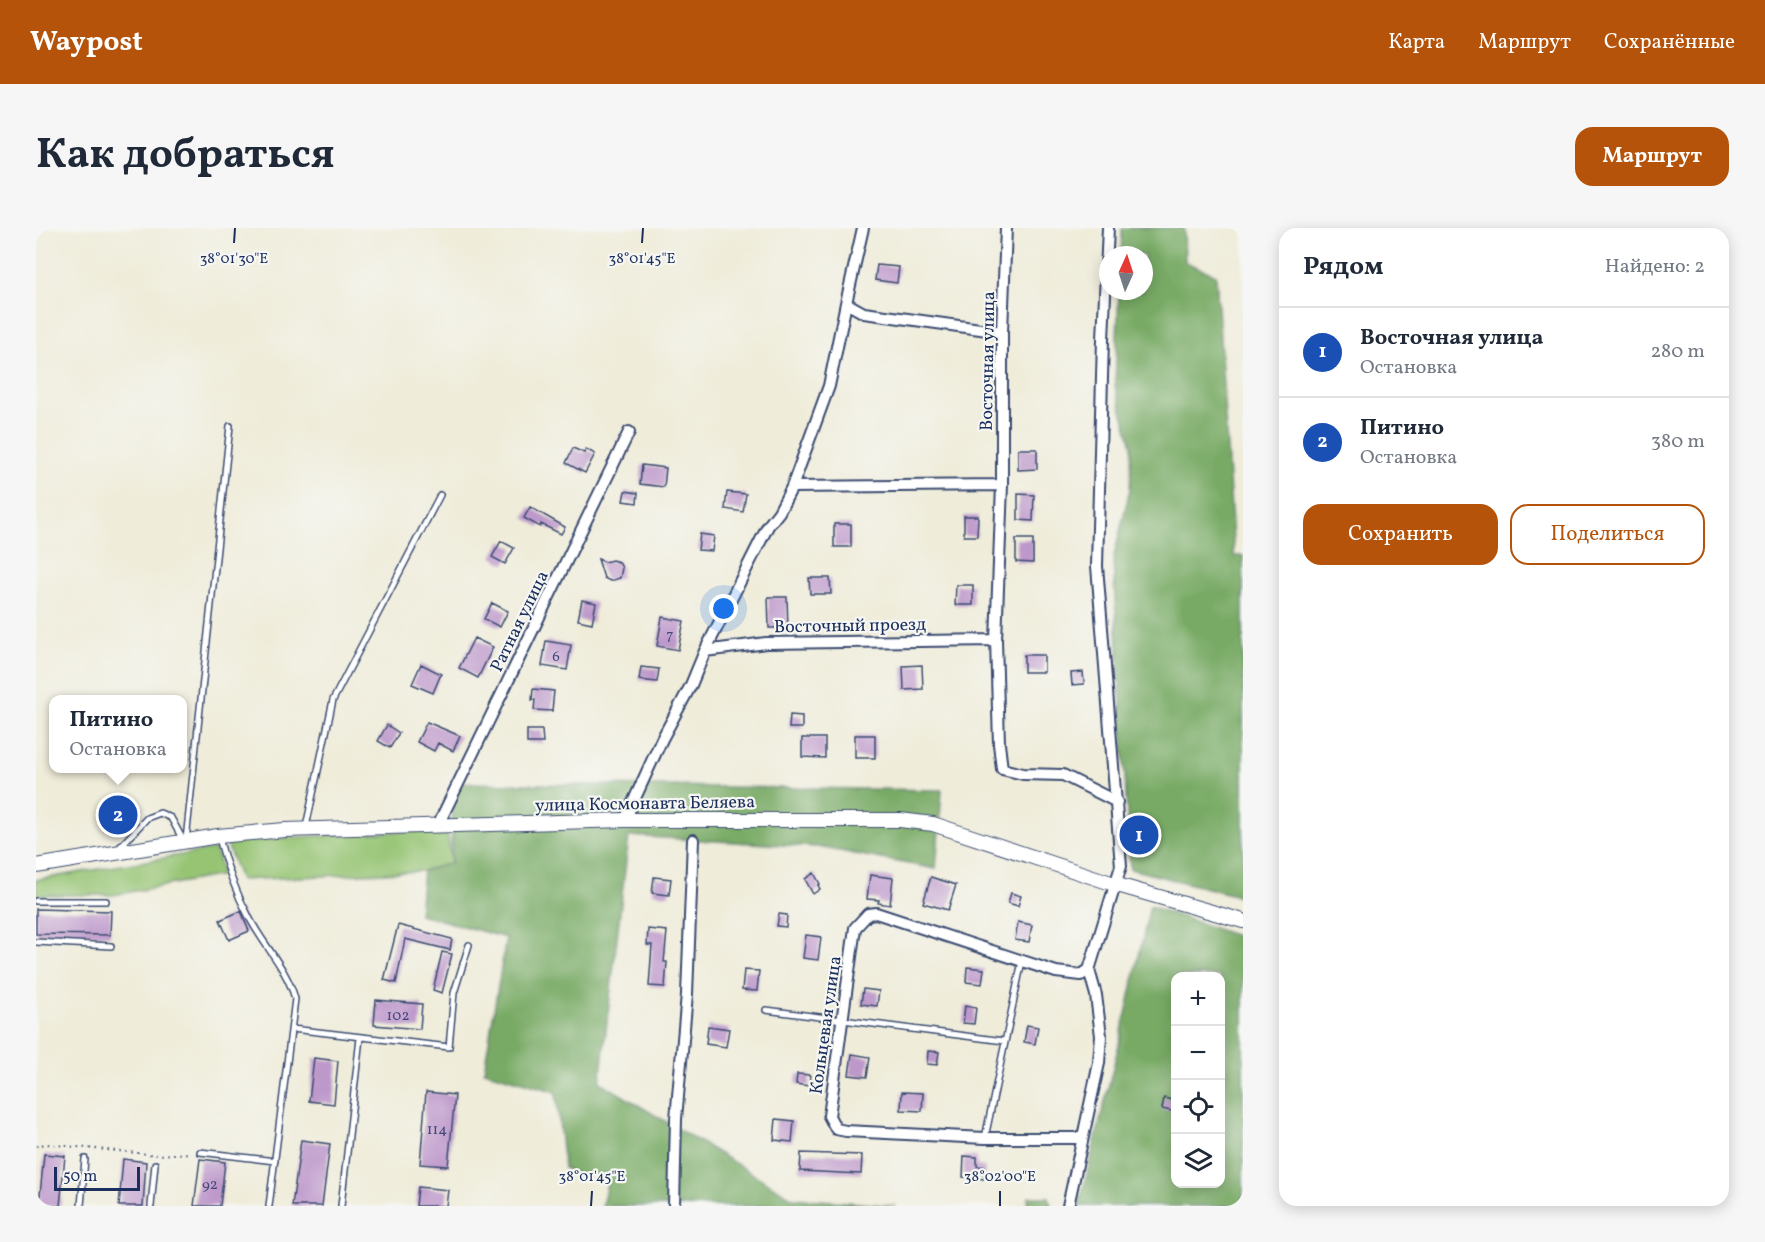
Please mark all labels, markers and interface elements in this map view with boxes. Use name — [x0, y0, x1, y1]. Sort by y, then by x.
text: Waypost — [30, 23, 143, 62]
text: Карта — [1388, 28, 1445, 57]
text: Маршрут — [1478, 28, 1571, 57]
text: Сохранённые — [1604, 28, 1735, 57]
text: Как добраться — [36, 127, 335, 186]
button: Маршрут — [1575, 127, 1729, 186]
north arrow — [1099, 246, 1153, 300]
text: 38°01'30"E — [200, 249, 268, 270]
text: 38°01'45"E — [608, 249, 676, 270]
text: Рядом — [1303, 249, 1383, 285]
text: Найдено: 2 — [1605, 253, 1705, 281]
street label: Восточная улица — [975, 291, 1002, 431]
text: Восточная улица — [1360, 323, 1544, 354]
text: 1 — [1318, 338, 1327, 366]
text: 280 m — [1650, 338, 1705, 366]
text: Остановка — [1360, 354, 1457, 382]
text: Питино — [1360, 413, 1444, 444]
text: 2 — [1317, 428, 1328, 456]
text: 380 m — [1651, 428, 1705, 456]
text: Остановка — [1360, 444, 1457, 472]
button: Сохранить — [1303, 504, 1498, 565]
button: Поделиться — [1510, 504, 1705, 565]
street label: Ратная улица — [485, 567, 556, 677]
your location — [709, 594, 738, 623]
street label: Восточный проезд — [774, 613, 926, 640]
house number: 7 — [666, 625, 674, 646]
house number: 6 — [552, 647, 560, 668]
popup — [49, 695, 187, 773]
text: Питино — [69, 705, 153, 736]
text: Остановка — [69, 736, 167, 764]
street label: улица Космонавта Беляева — [535, 790, 755, 819]
pin: 2 — [98, 792, 137, 838]
pin: 1 — [1120, 812, 1158, 858]
street label: Кольцевая улица — [804, 954, 849, 1096]
map controls — [1171, 972, 1225, 1188]
button: + — [1171, 972, 1225, 1026]
house number: 102 — [387, 1006, 409, 1027]
button: − — [1171, 1026, 1225, 1080]
button: locate — [1171, 1080, 1225, 1134]
house number: 114 — [427, 1120, 447, 1141]
button: layers — [1171, 1134, 1225, 1188]
scale bar — [54, 1164, 140, 1192]
text: 50 m — [63, 1166, 97, 1188]
text: 38°01'45"E — [558, 1167, 626, 1188]
text: 38°02'00"E — [964, 1167, 1036, 1188]
house number: 92 — [202, 1175, 218, 1196]

